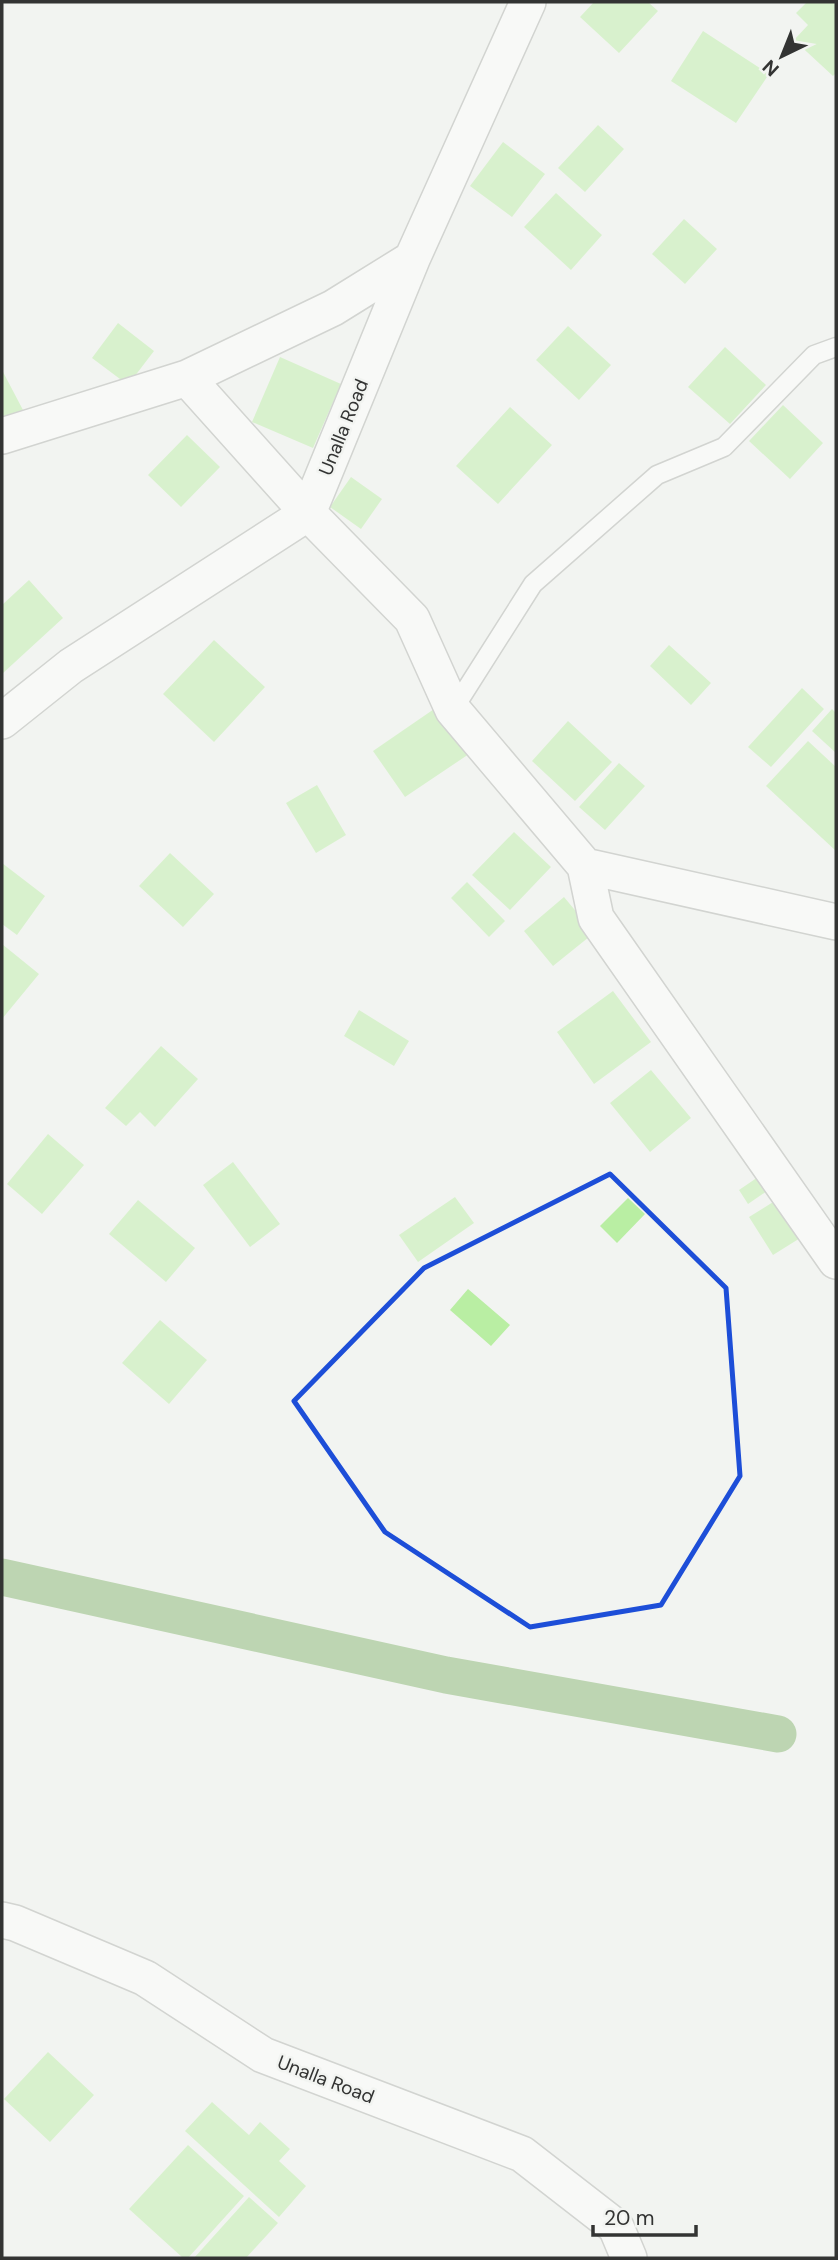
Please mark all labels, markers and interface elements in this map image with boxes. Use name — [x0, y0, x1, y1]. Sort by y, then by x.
north arrow — [747, 21, 817, 91]
text: N — [757, 54, 784, 82]
street label: Unalla Road — [313, 375, 374, 479]
street label: Unalla Road — [274, 2050, 378, 2109]
scale bar — [593, 2194, 696, 2238]
text: 20 m — [604, 2204, 655, 2232]

